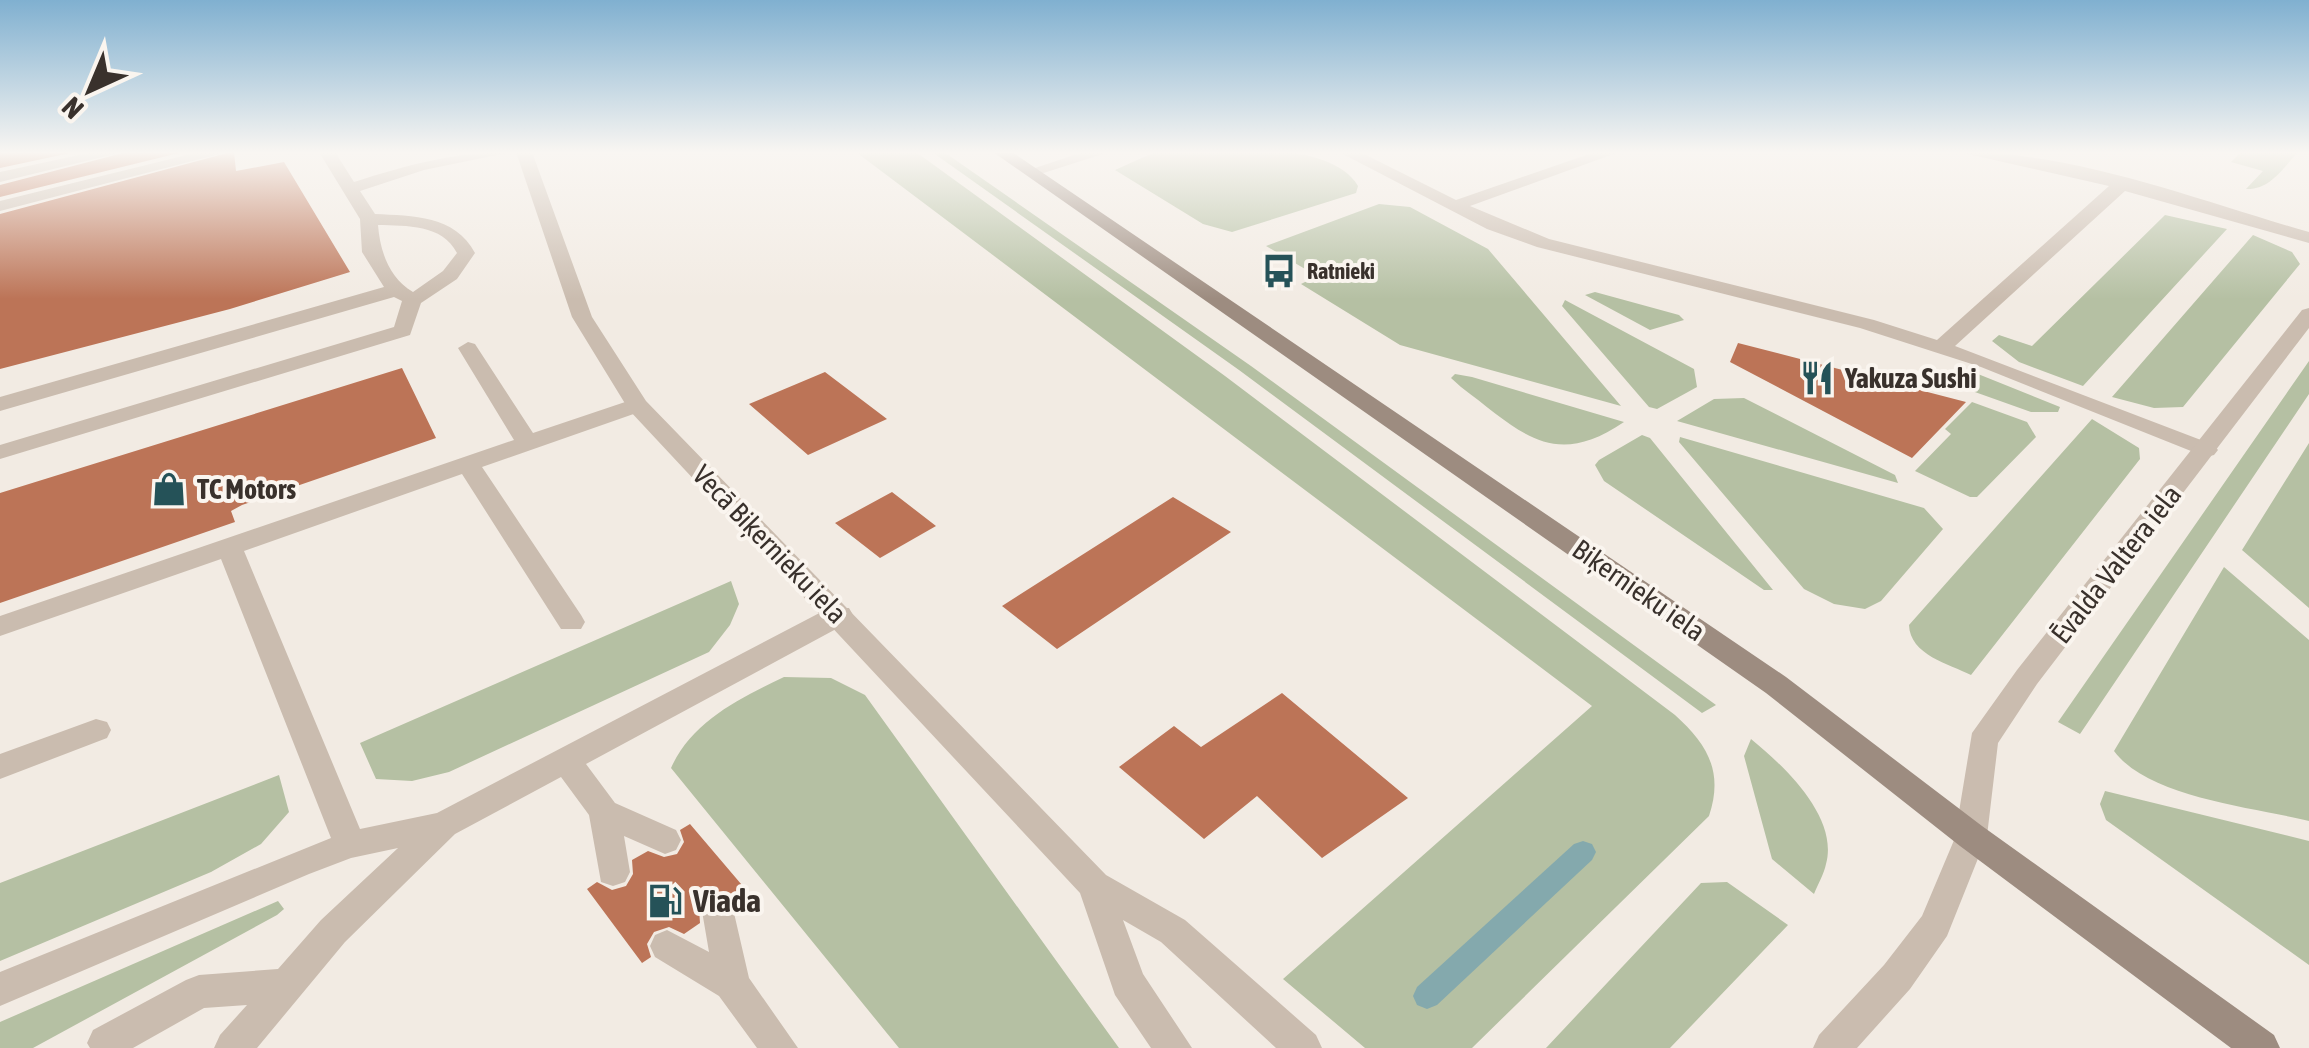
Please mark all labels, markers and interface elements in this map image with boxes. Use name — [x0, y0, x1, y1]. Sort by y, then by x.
north arrow — [40, 40, 140, 140]
text: N — [56, 91, 90, 125]
bus stop icon: Ratnieki — [1260, 252, 1298, 290]
place label: Ratnieki — [1307, 258, 1375, 284]
restaurant icon: Yakuza Sushi — [1798, 359, 1836, 397]
place label: Yakuza Sushi — [1844, 362, 1977, 394]
street label: Vecā Biķernieku iela — [687, 458, 853, 630]
shop icon: TC Motors — [150, 470, 188, 508]
place label: TC Motors — [197, 473, 296, 505]
street label: Ēvalda Valtera iela — [2044, 479, 2188, 649]
street label: Biķernieku iela — [1567, 533, 1711, 647]
fuel station icon: Viada — [646, 882, 684, 920]
place label: Viada — [692, 882, 761, 919]

